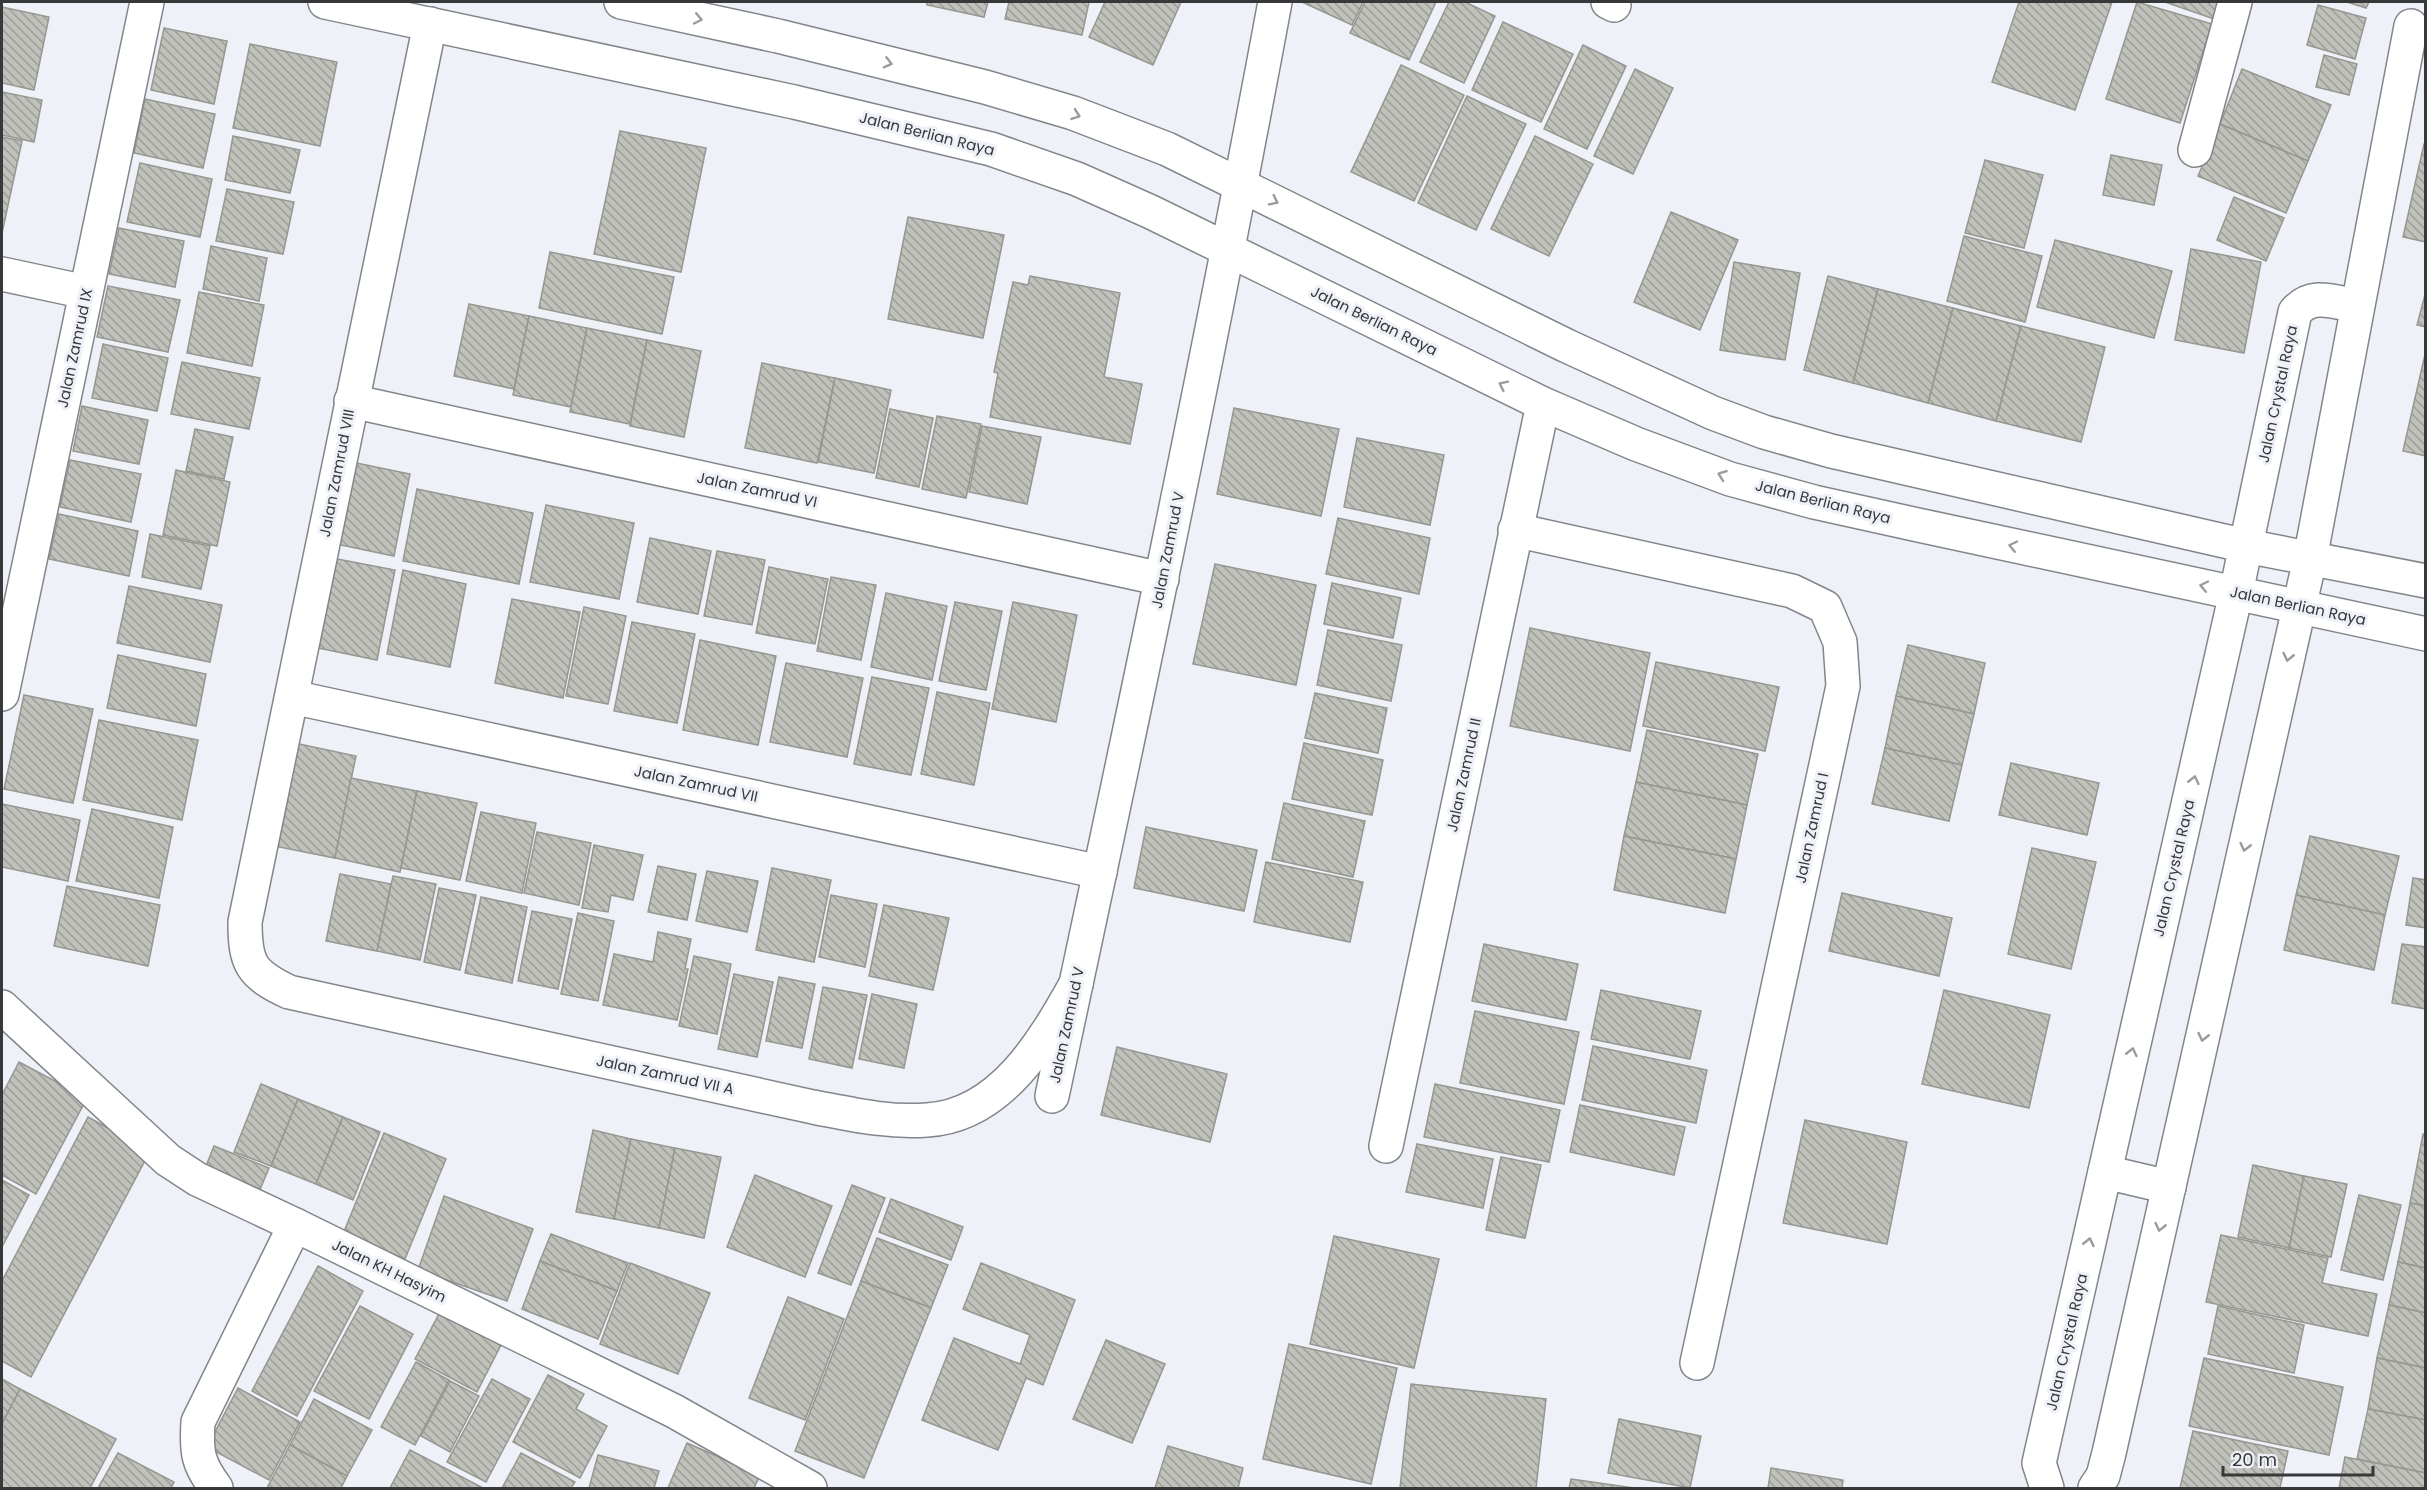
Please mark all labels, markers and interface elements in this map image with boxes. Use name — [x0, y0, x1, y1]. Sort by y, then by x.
one-way arrow — [693, 11, 703, 24]
one-way arrow — [883, 56, 893, 69]
street label: Jalan Berlian Raya — [857, 107, 997, 160]
one-way arrow — [1070, 107, 1081, 120]
one-way arrow — [1267, 194, 1278, 205]
street label: Jalan Berlian Raya — [1307, 281, 1441, 360]
street label: Jalan Zamrud IX — [52, 286, 97, 410]
street label: Jalan Crystal Raya — [2253, 323, 2302, 465]
one-way arrow — [1499, 380, 1510, 392]
street label: Jalan Zamrud VIII — [314, 407, 359, 539]
street label: Jalan Zamrud VI — [695, 467, 819, 513]
one-way arrow — [1717, 470, 1728, 483]
street label: Jalan Berlian Raya — [1753, 475, 1893, 528]
street label: Jalan Zamrud V — [1146, 490, 1189, 610]
one-way arrow — [2009, 540, 2019, 553]
one-way arrow — [2199, 580, 2209, 593]
street label: Jalan Berlian Raya — [2228, 581, 2368, 630]
one-way arrow — [2282, 651, 2295, 661]
street label: Jalan Zamrud II — [1441, 716, 1486, 834]
street label: Jalan Zamrud VII — [632, 760, 760, 807]
street label: Jalan Zamrud I — [1790, 771, 1833, 885]
one-way arrow — [2186, 775, 2199, 785]
street label: Jalan Crystal Raya — [2148, 797, 2200, 939]
one-way arrow — [2240, 842, 2253, 852]
street label: Jalan Zamrud V — [1044, 965, 1089, 1085]
one-way arrow — [2197, 1032, 2210, 1042]
one-way arrow — [2125, 1048, 2138, 1058]
street label: Jalan Zamrud VII A — [594, 1050, 736, 1099]
one-way arrow — [2154, 1222, 2167, 1232]
street label: Jalan KH Hasyim — [329, 1234, 450, 1307]
one-way arrow — [2082, 1238, 2095, 1248]
street label: Jalan Crystal Raya — [2041, 1271, 2093, 1413]
scale bar — [2223, 1439, 2373, 1477]
text: 20 m — [2232, 1447, 2277, 1472]

